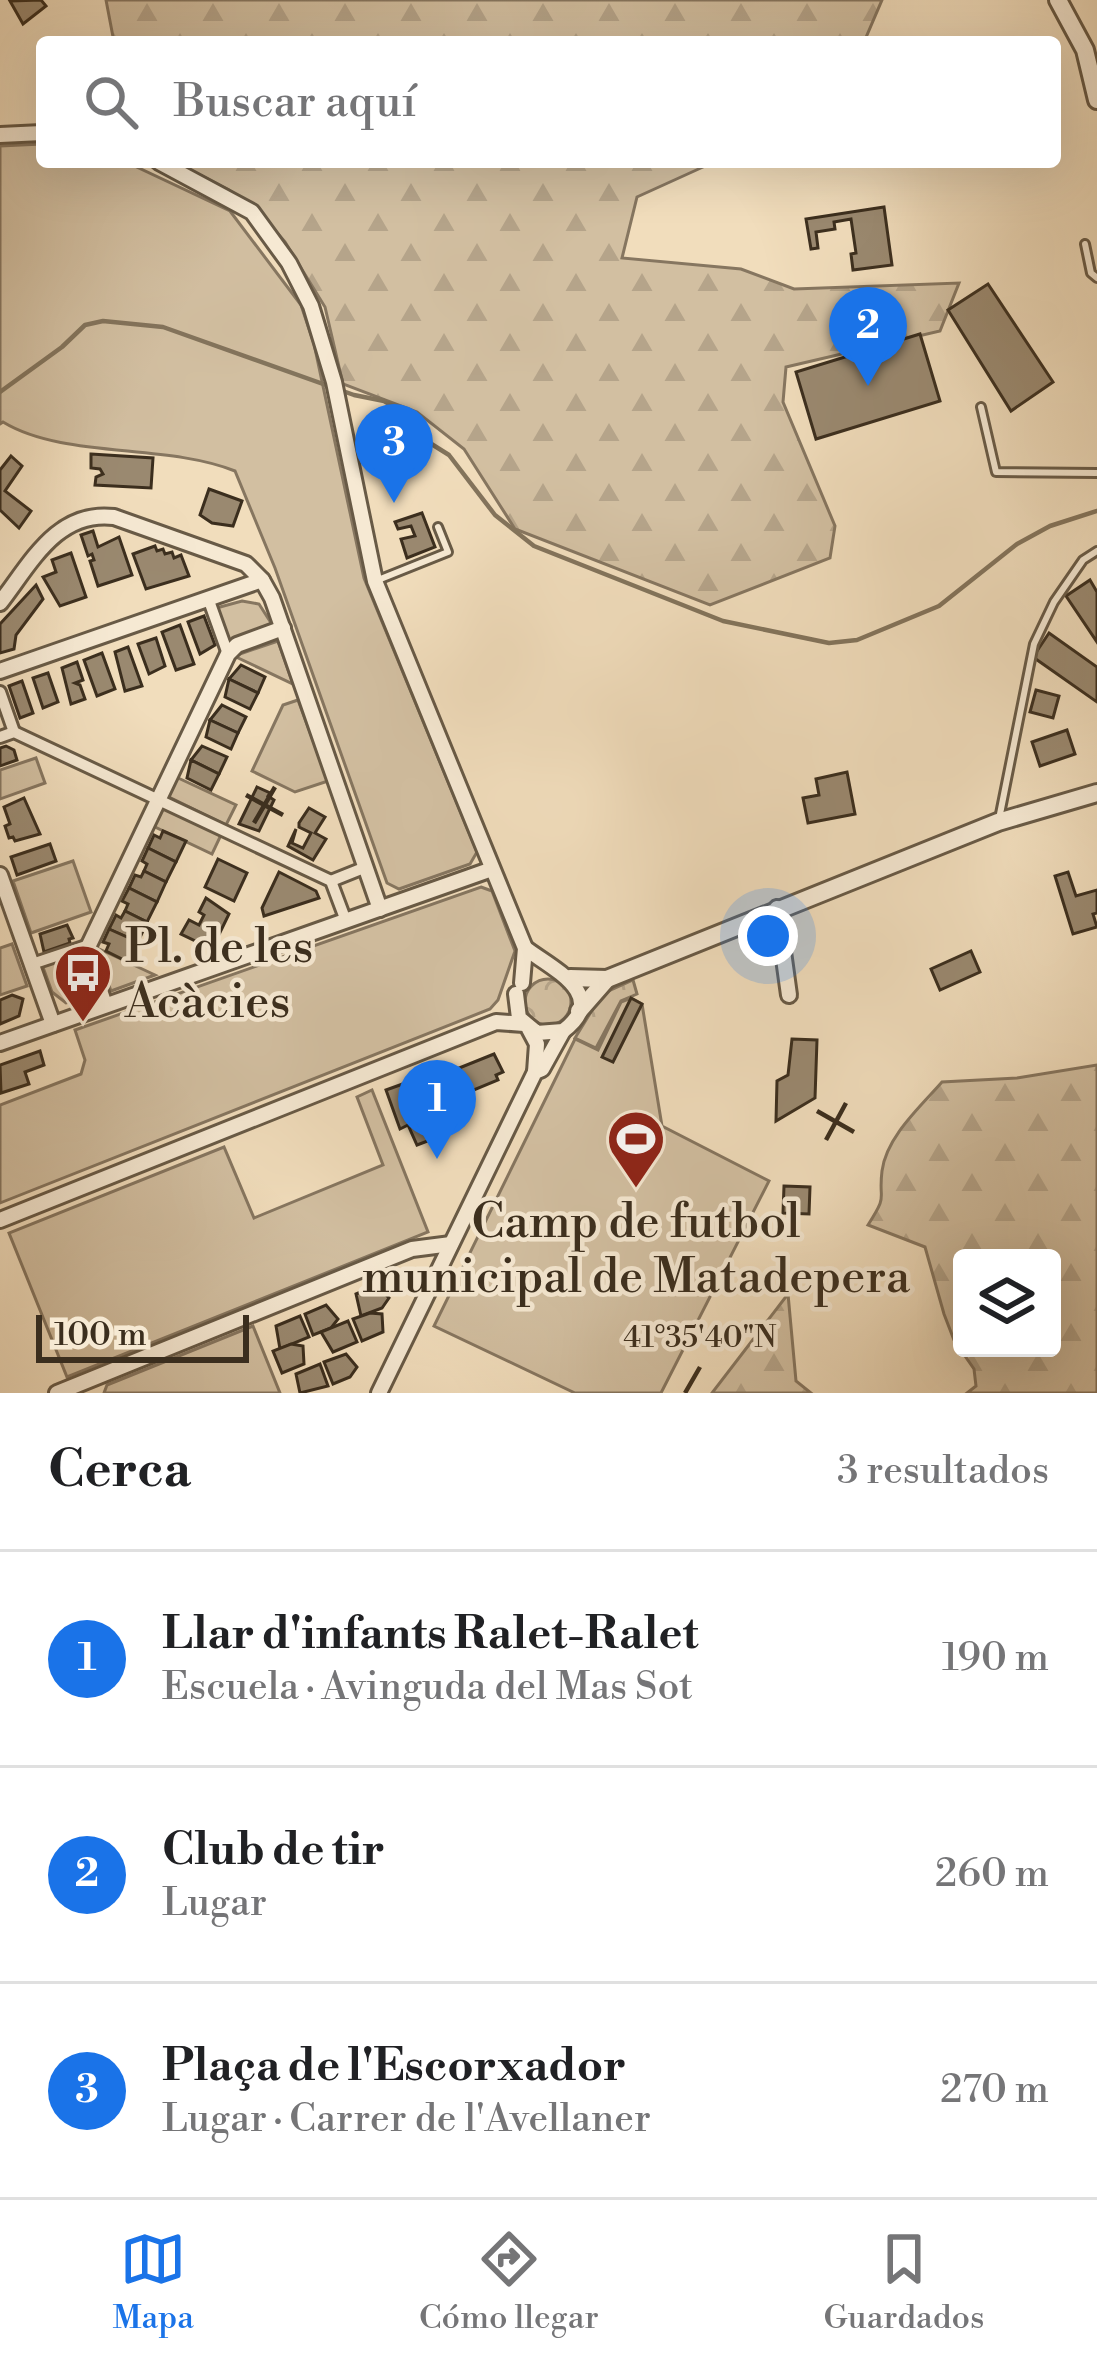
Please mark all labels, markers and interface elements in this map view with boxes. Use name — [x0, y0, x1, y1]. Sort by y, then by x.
search box — [36, 36, 1061, 168]
icon: search — [78, 69, 144, 135]
text: Buscar aquí — [174, 74, 416, 131]
pin: 2 — [829, 287, 907, 386]
pin: 3 — [355, 404, 433, 503]
your location — [738, 906, 798, 966]
place label: Pl. de les Acàcies — [124, 918, 314, 1033]
bus stop icon: Pl. de les Acàcies — [52, 942, 114, 1024]
pin: 1 — [398, 1060, 476, 1159]
sports icon: Camp de futbol municipal de Matadepera — [605, 1108, 667, 1190]
place label: Camp de futbol municipal de Matadepera — [362, 1193, 911, 1308]
map controls — [953, 1249, 1061, 1357]
button: layers — [953, 1249, 1061, 1357]
scale bar — [36, 1309, 249, 1362]
text: 100 m — [54, 1315, 147, 1356]
text: 41°35'40"N — [623, 1319, 777, 1357]
text: Cerca — [48, 1439, 191, 1503]
text: 3 resultados — [837, 1447, 1049, 1496]
text: Llar d'infants Ralet-Ralet — [162, 1606, 698, 1663]
text: 1 — [78, 1634, 96, 1683]
text: 190 m — [942, 1634, 1049, 1683]
text: Escuela · Avinguda del Mas Sot — [162, 1663, 693, 1712]
text: Club de tir — [162, 1822, 385, 1879]
text: 2 — [75, 1850, 99, 1899]
text: 260 m — [935, 1850, 1049, 1899]
text: Lugar — [162, 1879, 267, 1928]
text: Plaça de l'Escorxador — [162, 2038, 626, 2095]
text: 3 — [75, 2066, 99, 2115]
text: 270 m — [940, 2066, 1049, 2115]
text: Lugar · Carrer de l'Avellaner — [162, 2095, 651, 2144]
tab: Mapa — [112, 2226, 194, 2339]
tab: Cómo llegar — [419, 2226, 599, 2339]
tab: Guardados — [824, 2226, 985, 2339]

